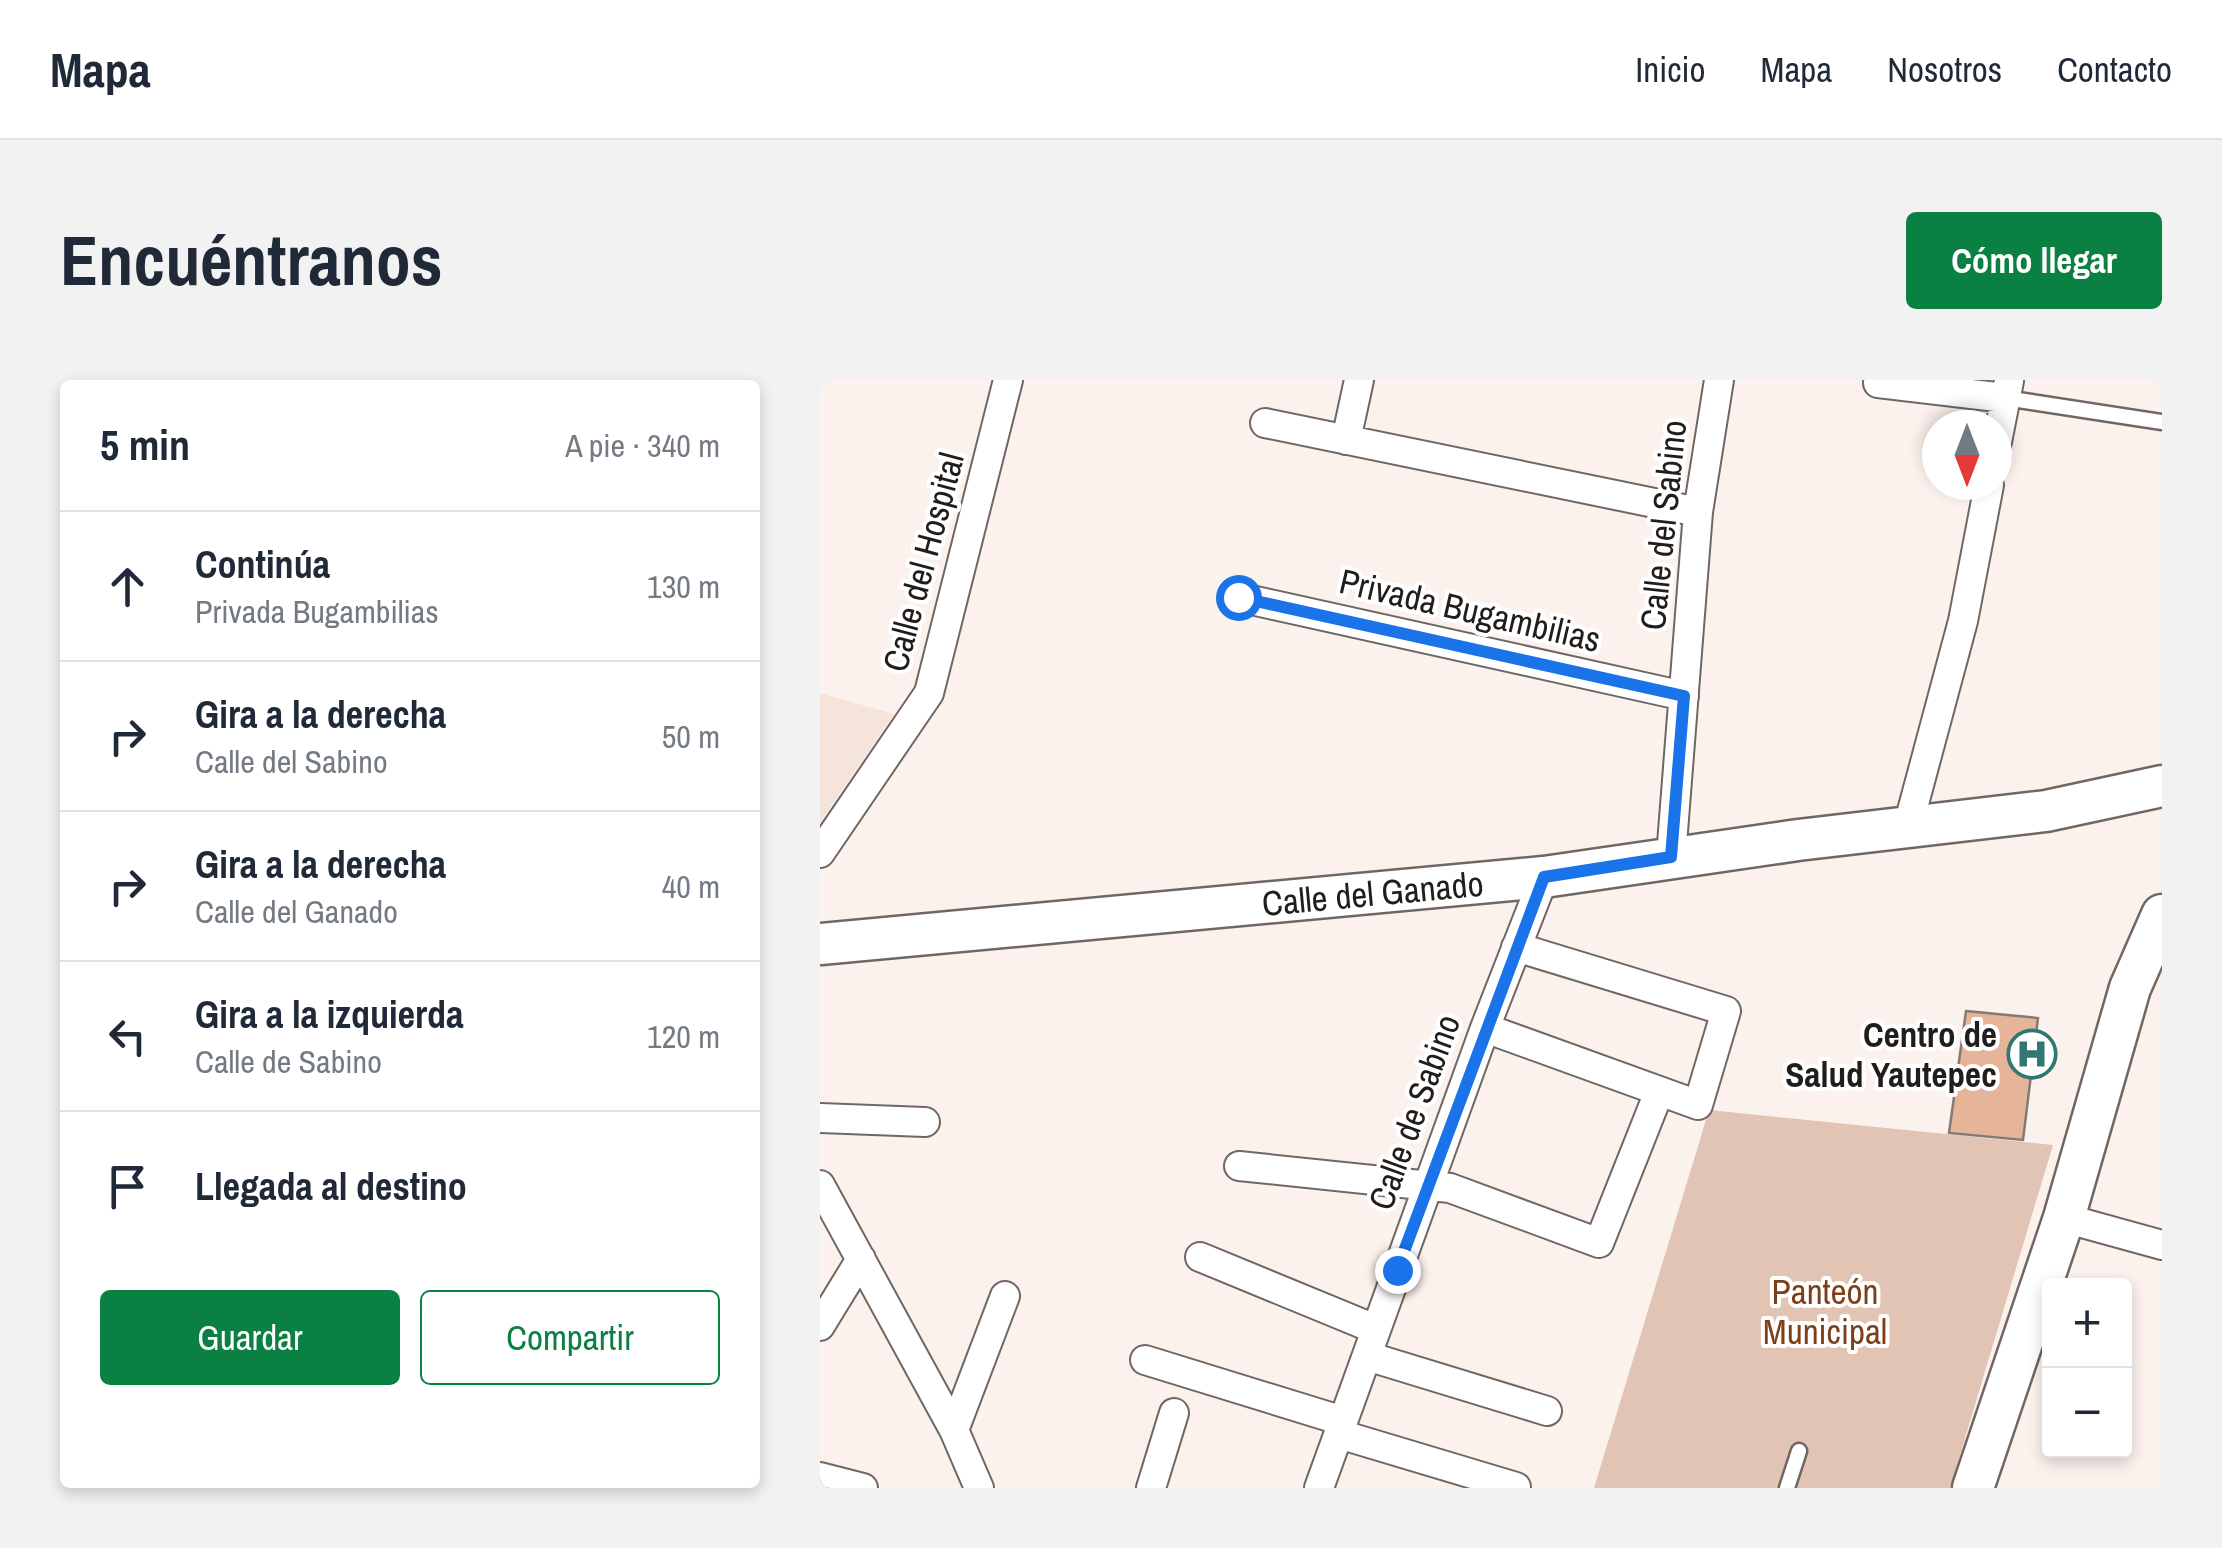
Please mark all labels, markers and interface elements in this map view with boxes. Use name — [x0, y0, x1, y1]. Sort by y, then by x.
text: Mapa — [50, 37, 151, 102]
text: Inicio — [1635, 46, 1705, 93]
text: Mapa — [1760, 46, 1832, 93]
text: Nosotros — [1887, 46, 2002, 93]
text: Contacto — [2057, 46, 2172, 93]
button: Cómo llegar — [1906, 212, 2162, 309]
text: Encuéntranos — [60, 213, 443, 307]
north arrow — [1922, 410, 2012, 500]
text: 5 min — [100, 417, 190, 473]
street label: Calle del Sabino — [1629, 418, 1697, 632]
text: A pie · 340 m — [565, 424, 720, 467]
street label: Calle del Hospital — [871, 447, 975, 677]
text: Continúa — [195, 539, 330, 590]
street label: Privada Bugambilias — [1335, 557, 1605, 663]
icon: ahead — [100, 559, 155, 614]
text: 130 m — [647, 565, 720, 608]
route start — [1216, 575, 1262, 621]
text: Privada Bugambilias — [195, 590, 439, 633]
text: Gira a la derecha — [195, 689, 446, 740]
icon: right — [100, 709, 155, 764]
text: 50 m — [662, 715, 720, 758]
text: Calle del Sabino — [195, 740, 388, 783]
text: Gira a la derecha — [195, 839, 446, 890]
icon: right — [100, 859, 155, 914]
street label: Calle del Ganado — [1260, 859, 1485, 926]
text: 40 m — [662, 865, 720, 908]
text: Calle del Ganado — [195, 890, 398, 933]
text: Gira a la izquierda — [195, 989, 463, 1040]
street label: Calle de Sabino — [1357, 1008, 1471, 1216]
icon: left — [100, 1009, 155, 1064]
place label: Centro de Salud Yautepec — [1785, 1011, 1997, 1098]
text: 120 m — [647, 1015, 720, 1058]
hospital icon: Centro de Salud Yautepec — [2006, 1028, 2058, 1080]
text: Calle de Sabino — [195, 1040, 382, 1083]
icon: arrive — [100, 1159, 155, 1214]
text: Llegada al destino — [195, 1161, 467, 1212]
route end — [1375, 1248, 1421, 1294]
park label: Panteón Municipal — [1763, 1268, 1887, 1355]
map controls — [2042, 1278, 2132, 1458]
button: + — [2042, 1278, 2132, 1368]
button: Guardar — [100, 1290, 400, 1385]
button: Compartir — [420, 1290, 720, 1385]
button: − — [2042, 1368, 2132, 1458]

